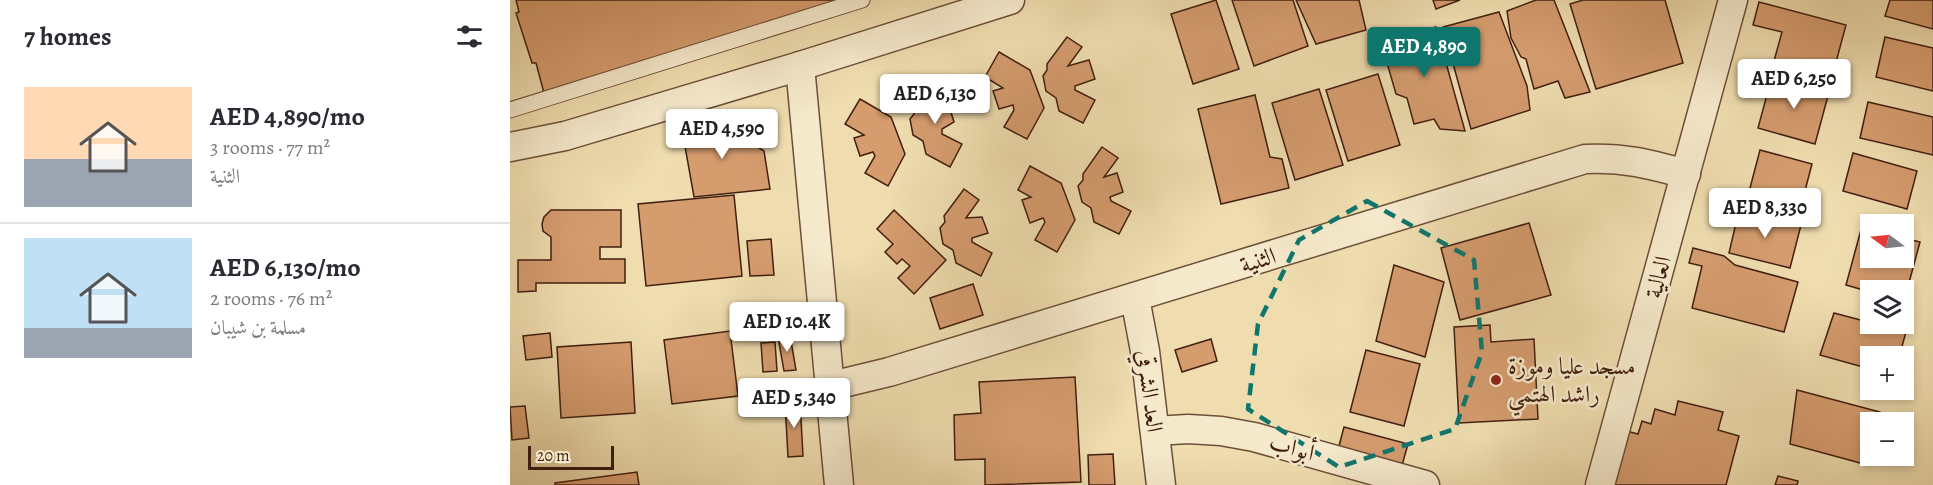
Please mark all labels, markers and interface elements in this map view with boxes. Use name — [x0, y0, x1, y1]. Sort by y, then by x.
text: 7 homes — [24, 19, 112, 54]
icon: filters — [453, 20, 486, 53]
pin: AED 4,890 — [1355, 27, 1493, 78]
text: AED 4,890 — [1381, 33, 1467, 60]
pin: AED 6,250 — [1725, 59, 1863, 110]
text: AED 6,250 — [1752, 65, 1836, 92]
pin: AED 6,130 — [866, 74, 1004, 125]
text: AED 6,130 — [894, 80, 976, 107]
text: AED 4,890/mo — [210, 99, 365, 134]
pin: AED 4,590 — [653, 109, 791, 160]
icon: home — [72, 111, 144, 183]
text: AED 4,590 — [680, 115, 764, 142]
text: 3 rooms · 77 m² — [210, 134, 330, 161]
text: الثنية — [210, 163, 240, 190]
pin: AED 8,330 — [1696, 188, 1834, 239]
text: AED 8,330 — [1723, 194, 1807, 221]
north arrow — [1860, 214, 1914, 268]
map controls — [1860, 214, 1914, 466]
street label: الثنية — [1236, 239, 1280, 281]
text: AED 6,130/mo — [210, 250, 361, 285]
street label: العالية — [1637, 252, 1679, 302]
icon: home — [72, 262, 144, 334]
button: layers — [1860, 280, 1914, 334]
text: 2 rooms · 76 m² — [210, 285, 332, 312]
pin: AED 10.4K — [718, 302, 856, 353]
text: AED 10.4K — [743, 308, 831, 335]
text: مسلمة بن شيبان — [210, 314, 306, 341]
button: + — [1860, 346, 1914, 400]
street label: العد الشرقي — [1126, 348, 1171, 435]
place label: مسجد عليا وموزة راشد الهتمي — [1508, 350, 1636, 417]
marker: مسجد عليا وموزة راشد الهتمي — [1489, 373, 1503, 387]
pin: AED 5,340 — [725, 378, 863, 429]
text: AED 5,340 — [752, 384, 836, 411]
button: − — [1860, 412, 1914, 466]
street label: أبواب — [1266, 424, 1319, 469]
scale bar — [528, 443, 614, 470]
text: 20 m — [537, 445, 570, 467]

